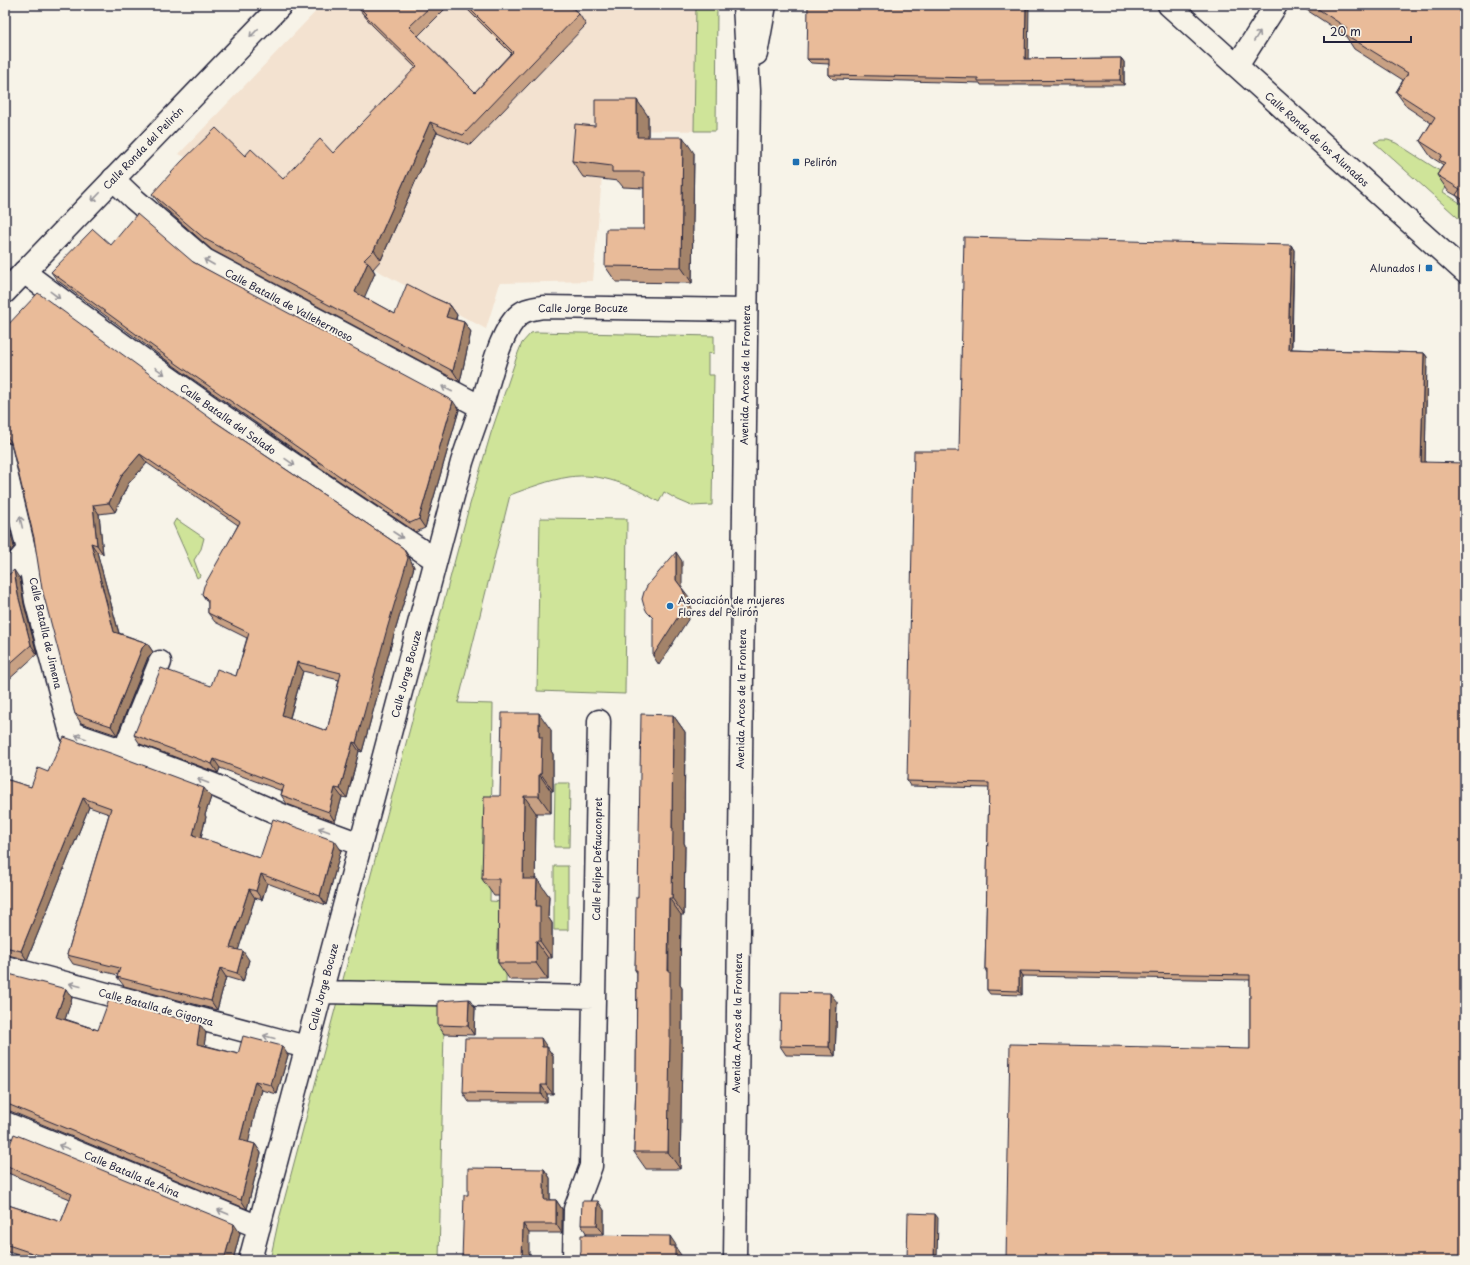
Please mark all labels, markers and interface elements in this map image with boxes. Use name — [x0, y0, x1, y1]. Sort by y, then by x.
scale bar — [1324, 18, 1411, 44]
text: 20 m — [1330, 22, 1361, 40]
one-way arrow — [249, 28, 259, 38]
one-way arrow — [1253, 30, 1261, 42]
street label: Calle Ronda de los Alunados — [1262, 88, 1373, 190]
street label: Calle Ronda del Pelirón — [99, 103, 186, 192]
place label: Pelirón — [804, 154, 837, 169]
marker: Pelirón — [791, 157, 801, 167]
one-way arrow — [91, 192, 100, 202]
one-way arrow — [203, 257, 215, 265]
place label: Alunados I — [1370, 260, 1421, 275]
marker: Alunados I — [1424, 263, 1434, 273]
street label: Calle Batalla de Vallehermoso — [223, 264, 356, 345]
one-way arrow — [50, 291, 61, 300]
street label: Calle Jorge Bocuze — [538, 300, 629, 315]
street label: Avenida Arcos de la Frontera — [736, 304, 753, 445]
one-way arrow — [155, 367, 166, 375]
street label: Calle Batalla del Salado — [177, 380, 280, 458]
one-way arrow — [441, 385, 453, 392]
one-way arrow — [284, 458, 295, 466]
one-way arrow — [17, 516, 25, 529]
one-way arrow — [392, 531, 403, 539]
street label: Calle Batalla de Jimena — [26, 576, 67, 691]
place label: Asociación de mujeres Flores del Pelirón — [678, 592, 785, 619]
marker: Asociación de mujeres Flores del Pelirón — [665, 601, 675, 611]
street label: Calle Jorge Bocuze — [387, 628, 425, 719]
street label: Avenida Arcos de la Frontera — [732, 628, 749, 769]
one-way arrow — [76, 732, 88, 740]
one-way arrow — [198, 776, 210, 784]
street label: Calle Felipe Defauconpret — [588, 797, 605, 921]
one-way arrow — [318, 826, 330, 834]
street label: Calle Jorge Bocuze — [304, 941, 342, 1032]
street label: Avenida Arcos de la Frontera — [728, 952, 745, 1093]
one-way arrow — [69, 981, 82, 989]
street label: Calle Batalla de Gigonza — [97, 984, 216, 1029]
one-way arrow — [262, 1033, 275, 1040]
one-way arrow — [58, 1142, 70, 1150]
street label: Calle Batalla de Aina — [82, 1147, 183, 1201]
one-way arrow — [217, 1208, 229, 1215]

